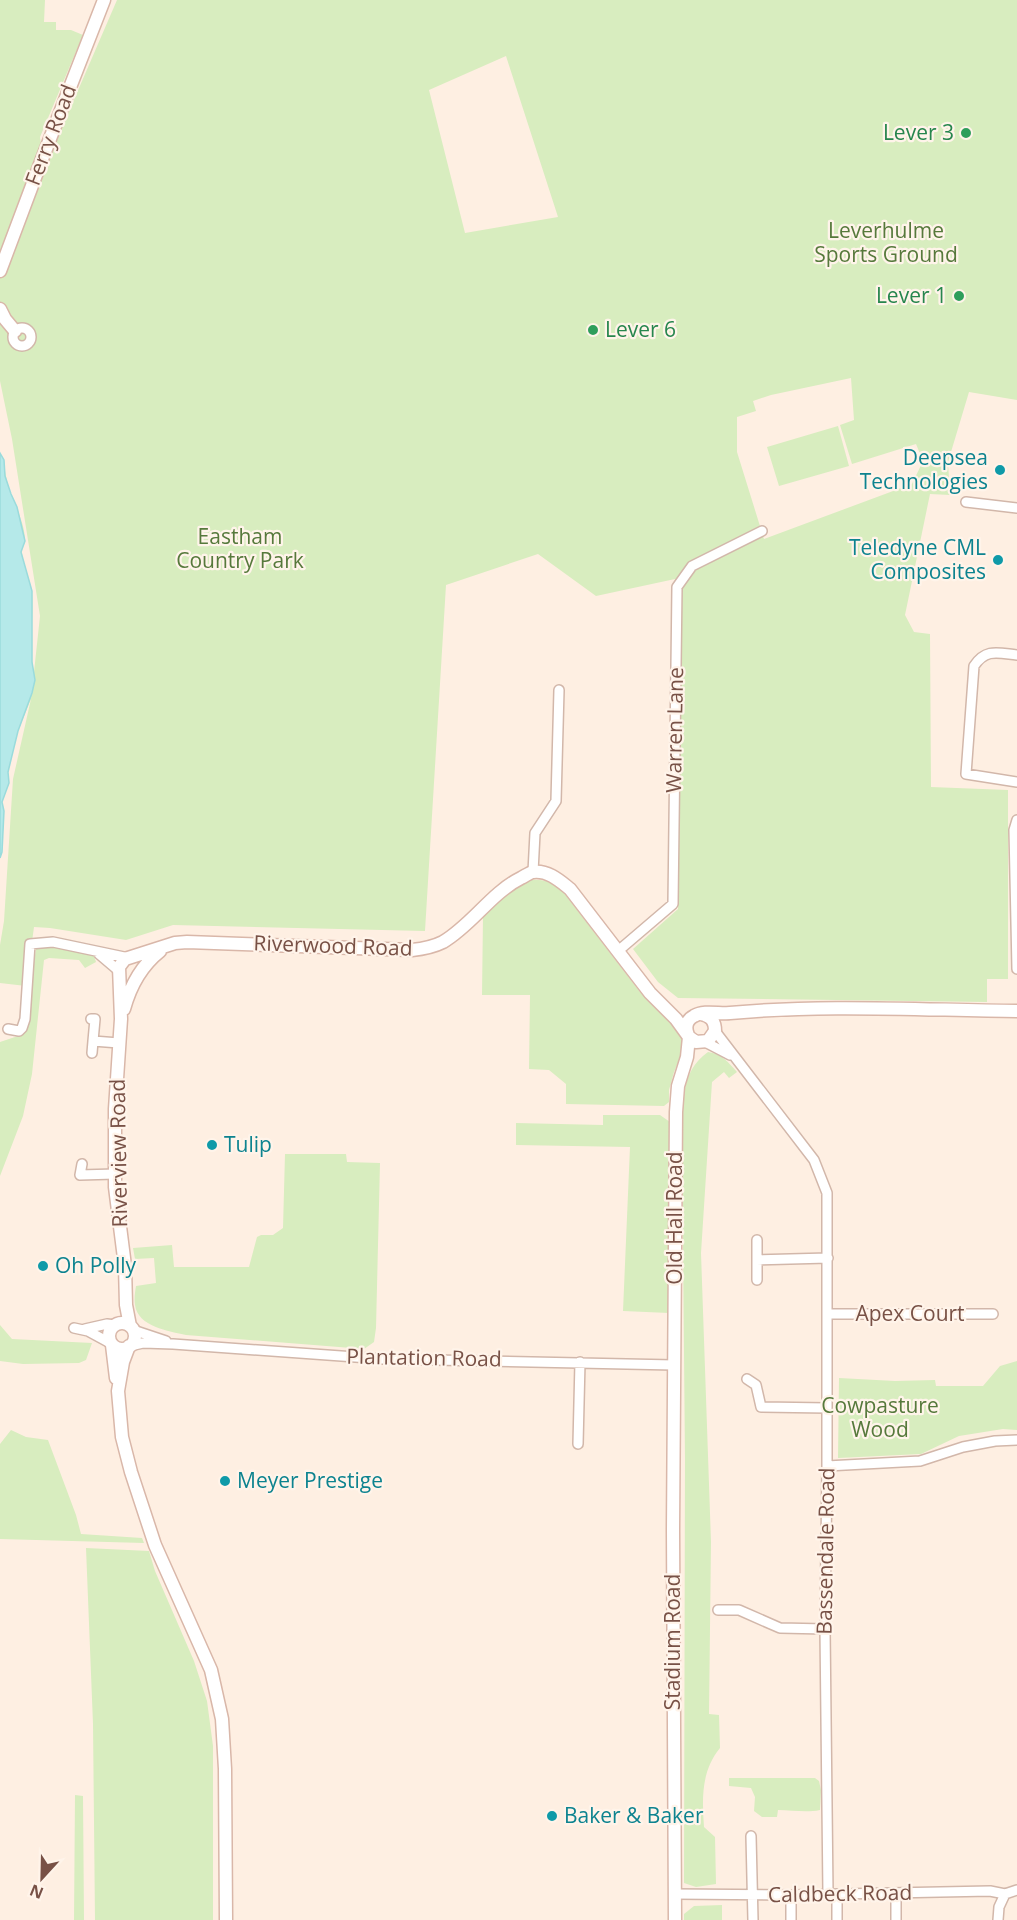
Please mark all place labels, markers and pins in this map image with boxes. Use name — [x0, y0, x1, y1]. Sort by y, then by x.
place label: Lever 3 — [883, 118, 954, 146]
marker: Lever 3 — [959, 126, 973, 140]
place label: Lever 1 — [876, 281, 947, 309]
marker: Lever 1 — [952, 289, 966, 303]
place label: Lever 6 — [605, 315, 676, 343]
marker: Lever 6 — [586, 323, 600, 337]
place label: Deepsea Technologies — [860, 443, 988, 495]
marker: Deepsea Technologies — [993, 463, 1007, 477]
place label: Teledyne CML Composites — [849, 533, 986, 585]
marker: Teledyne CML Composites — [991, 553, 1005, 567]
place label: Tulip — [224, 1130, 272, 1158]
marker: Tulip — [205, 1138, 219, 1152]
place label: Oh Polly — [55, 1251, 137, 1279]
marker: Oh Polly — [36, 1259, 50, 1273]
place label: Meyer Prestige — [237, 1466, 383, 1494]
marker: Meyer Prestige — [218, 1474, 232, 1488]
place label: Baker & Baker — [564, 1801, 704, 1829]
marker: Baker & Baker — [545, 1809, 559, 1823]

